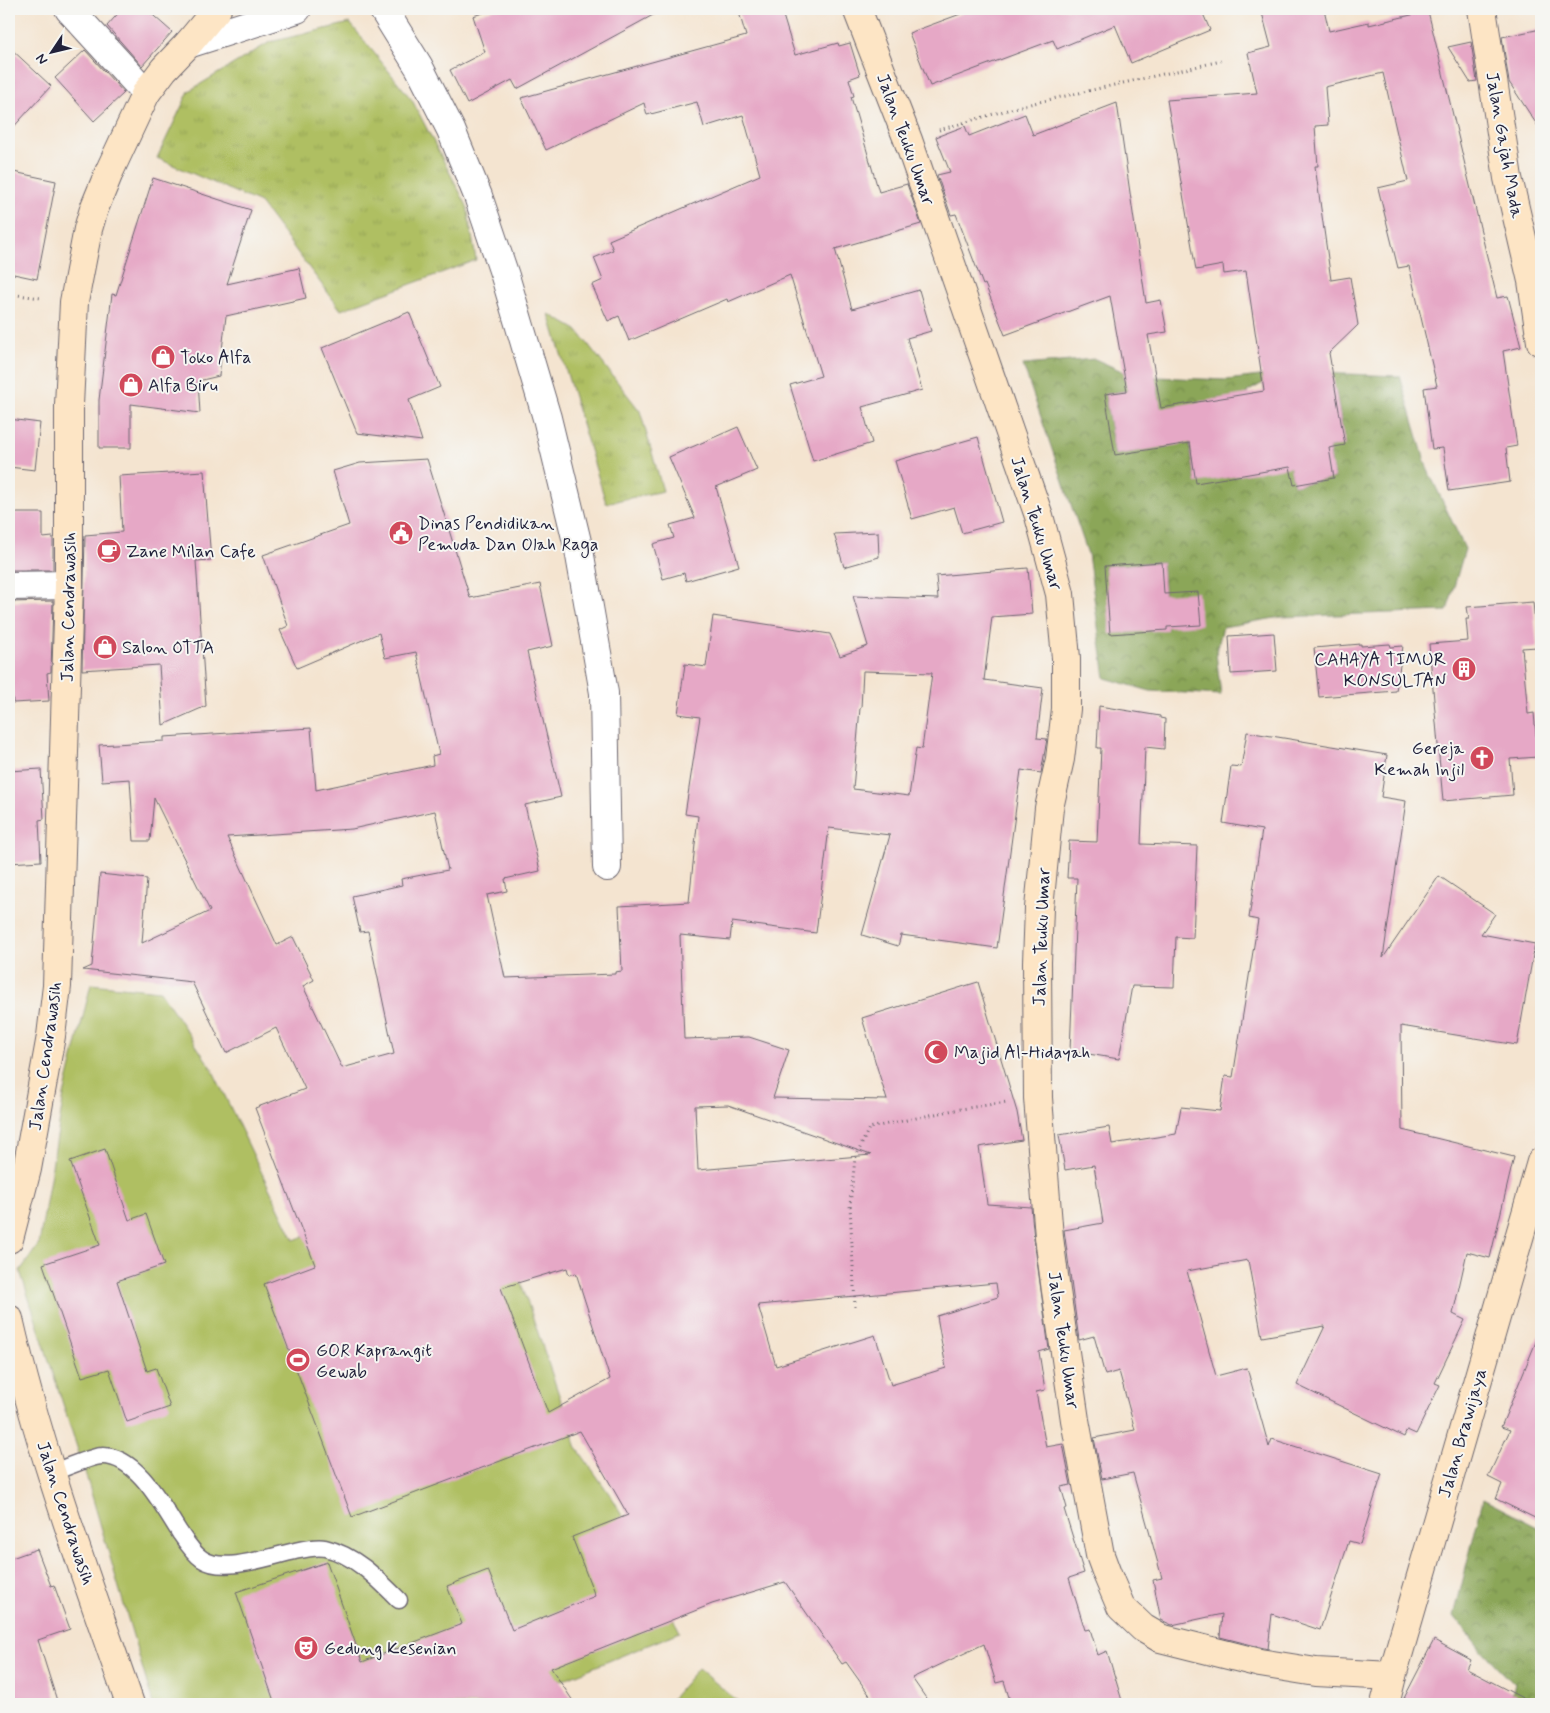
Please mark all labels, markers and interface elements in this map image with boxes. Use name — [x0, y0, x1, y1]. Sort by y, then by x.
north arrow — [28, 28, 78, 78]
text: N — [32, 50, 52, 68]
street label: Jalan Teuku Umar — [870, 70, 940, 209]
street label: Jalan Gajah Mada — [1479, 70, 1529, 220]
shop icon: Toko Alfa — [150, 344, 176, 370]
place label: Toko Alfa — [180, 346, 252, 370]
shop icon: Alfa Biru — [118, 372, 144, 398]
place label: Alfa Biru — [148, 374, 218, 398]
street label: Jalan Teuku Umar — [1004, 453, 1068, 594]
place label: Dinas Pendidikan Pemuda Dan Olah Raga — [418, 512, 599, 558]
public building icon: Dinas Pendidikan Pemuda Dan Olah Raga — [388, 520, 414, 546]
street label: Jalan Cendrawasih — [56, 532, 82, 682]
cafe icon: Zane Milan Cafe — [96, 538, 122, 564]
place label: Zane Milan Cafe — [126, 540, 256, 564]
shop icon: Salon OTTA — [92, 634, 118, 660]
place label: Salon OTTA — [122, 636, 214, 660]
place label: CAHAYA TIMUR KONSULTAN — [1314, 648, 1447, 693]
building icon: CAHAYA TIMUR KONSULTAN — [1451, 656, 1477, 682]
place label: Gereja Kemah Injil — [1374, 737, 1464, 782]
church icon: Gereja Kemah Injil — [1469, 745, 1495, 771]
street label: Jalan Teuku Umar — [1028, 867, 1056, 1007]
street label: Jalan Cendrawasih — [24, 980, 68, 1132]
mosque icon: Majid Al-Hidayah — [923, 1039, 949, 1065]
place label: Majid Al-Hidayah — [954, 1041, 1091, 1065]
street label: Jalan Teuku Umar — [1041, 1270, 1085, 1411]
place label: GOR Kaprangit Gewab — [316, 1339, 432, 1384]
sports icon: GOR Kaprangit Gewab — [285, 1347, 311, 1373]
street label: Jalan Brawijaya — [1433, 1366, 1493, 1501]
street label: Jalan Cendrawasih — [30, 1438, 100, 1588]
theatre icon: Gedung Kesenian — [293, 1635, 319, 1661]
place label: Gedung Kesenian — [324, 1637, 457, 1661]

